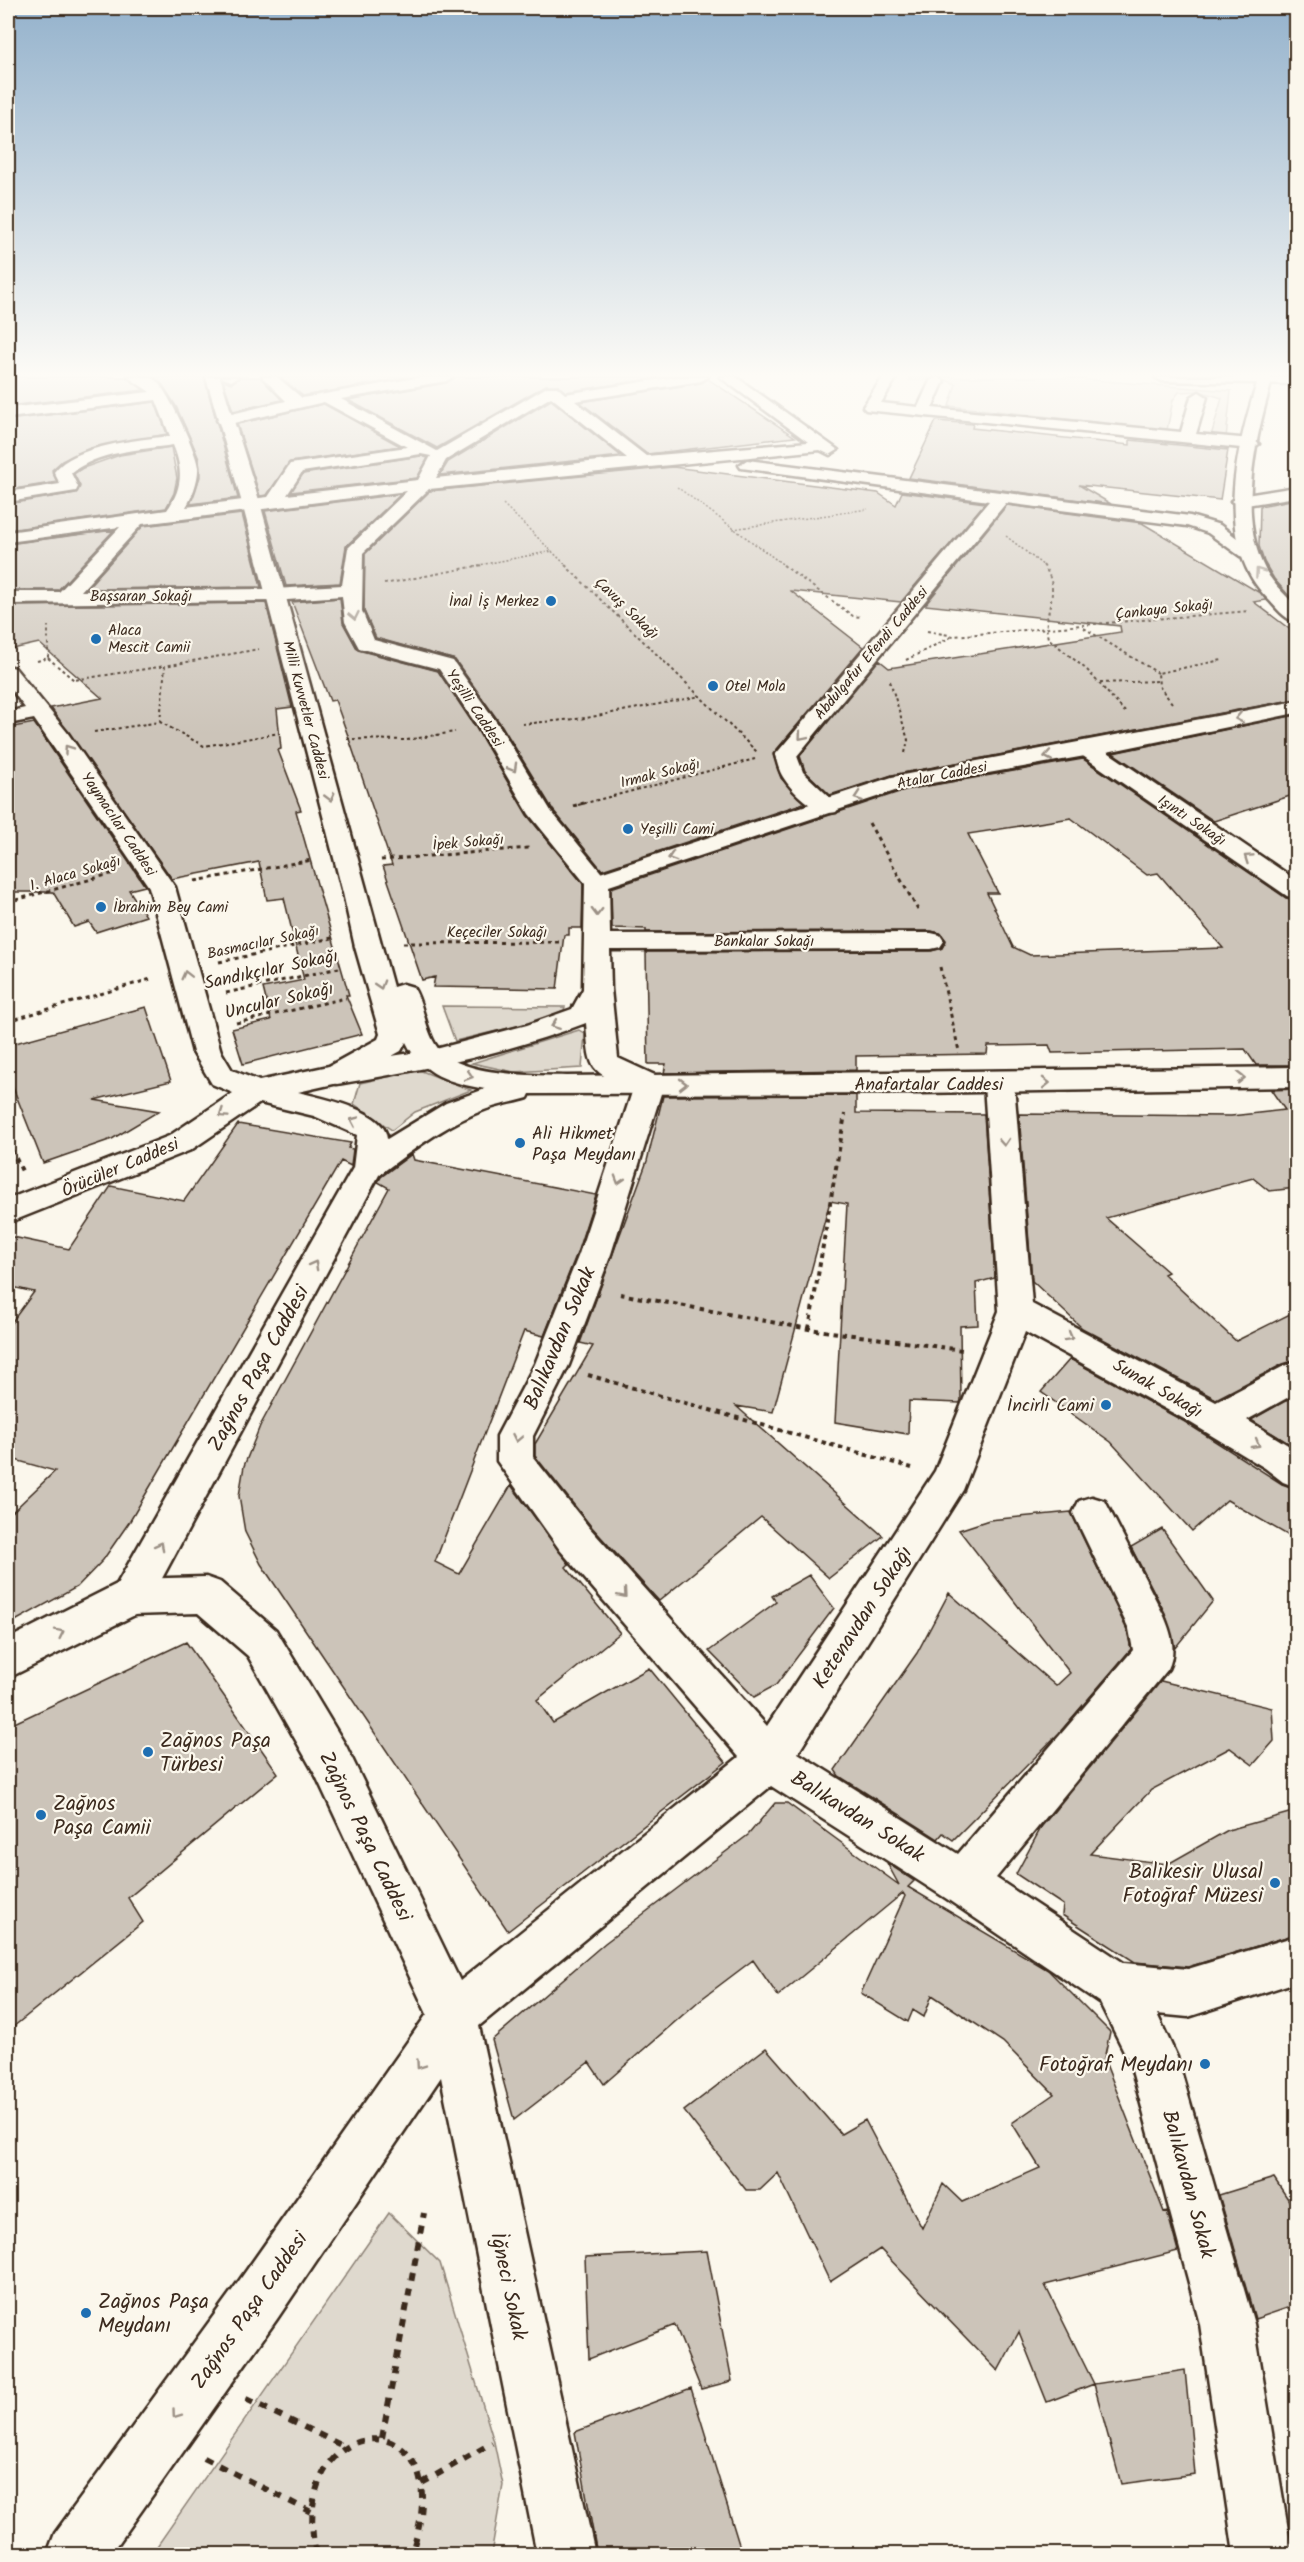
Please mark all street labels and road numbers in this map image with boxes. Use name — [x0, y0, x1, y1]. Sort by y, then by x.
street label: Çavuş Sokağı — [589, 572, 664, 646]
street label: Abdulgafur Efendi Caddesi — [809, 581, 936, 725]
street label: Başsaran Sokağı — [90, 585, 192, 609]
street label: Çankaya Sokağı — [1114, 593, 1214, 627]
street label: Milli Kuvvetler Caddesi — [275, 638, 335, 784]
street label: Yeşilli Caddesi — [439, 665, 510, 754]
street label: Irmak Sokağı — [618, 752, 703, 795]
street label: Atalar Caddesi — [895, 755, 991, 796]
street label: Yaymacılar Caddesi — [74, 767, 163, 883]
street label: Işıntı Sokağı — [1152, 789, 1231, 853]
street label: İpek Sokağı — [431, 828, 505, 858]
street label: 1. Alaca Sokağı — [27, 849, 124, 898]
street label: Basmacılar Sokağı — [205, 919, 322, 967]
street label: Keçeciler Sokağı — [447, 921, 547, 945]
street label: Bankalar Sokağı — [714, 930, 814, 954]
street label: Sandıkçılar Sokağı — [202, 942, 341, 999]
street label: Uncular Sokağı — [222, 975, 337, 1028]
street label: Anafartalar Caddesi — [855, 1071, 1004, 1100]
street label: Örücüler Caddesi — [57, 1130, 185, 1206]
street label: Balıkavdan Sokak — [515, 1262, 605, 1415]
street label: Zağnos Paşa Caddesi — [200, 1278, 319, 1458]
street label: Sunak Sokağı — [1107, 1352, 1208, 1427]
street label: Ketenavdan Sokağı — [804, 1540, 922, 1696]
street label: Zağnos Paşa Caddesi — [309, 1746, 421, 1928]
street label: Balıkavdan Sokak — [784, 1763, 931, 1872]
street label: Balıkavdan Sokak — [1152, 2106, 1223, 2262]
street label: Zağnos Paşa Caddesi — [183, 2224, 318, 2397]
street label: İğneci Sokak — [480, 2229, 535, 2344]

